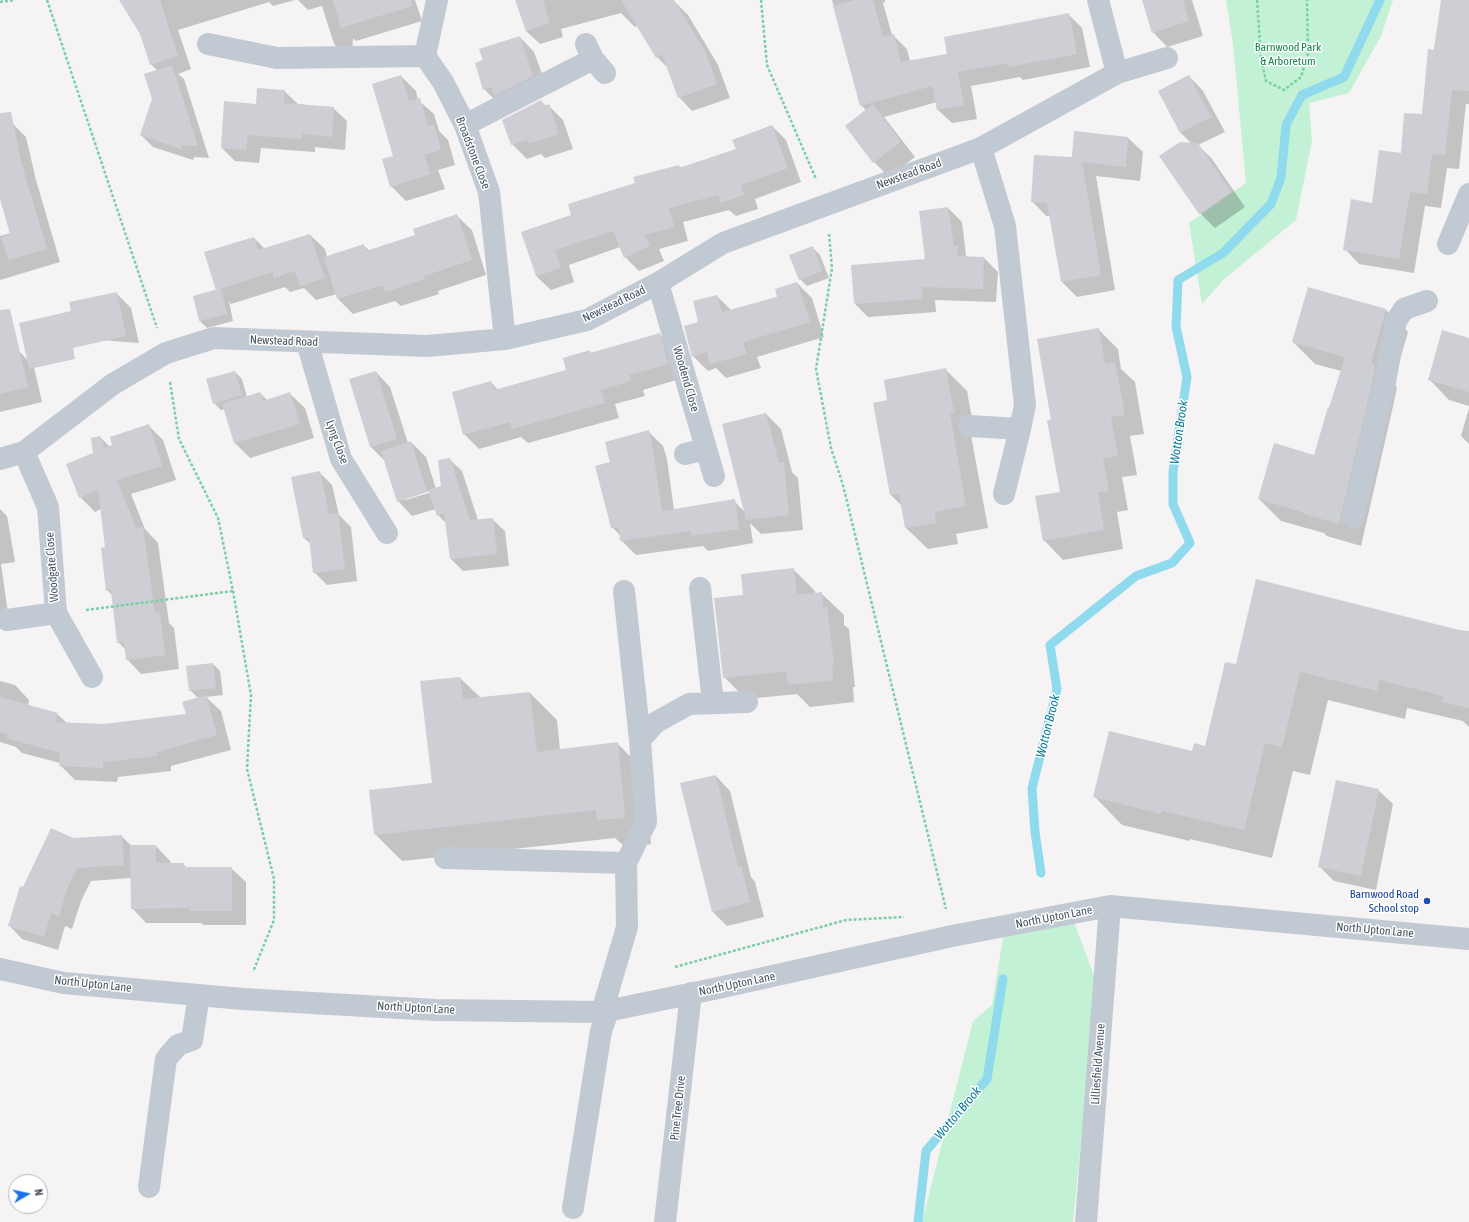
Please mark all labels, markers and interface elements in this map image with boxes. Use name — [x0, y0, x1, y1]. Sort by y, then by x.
park label: Barnwood Park & Arboretum — [1255, 40, 1321, 68]
street label: Broadstone Close — [453, 115, 493, 191]
street label: Newstead Road — [874, 156, 944, 192]
street label: Newstead Road — [580, 283, 648, 325]
street label: Newstead Road — [250, 333, 318, 349]
street label: Woodend Close — [670, 344, 702, 414]
water label: Wotton Brook — [1167, 399, 1191, 465]
street label: Lyng Close — [322, 418, 352, 466]
street label: Woodgate Close — [42, 532, 62, 602]
water label: Wotton Brook — [1033, 693, 1063, 759]
place label: Barnwood Road School stop — [1350, 887, 1419, 915]
marker: Barnwood Road School stop — [1422, 896, 1432, 906]
street label: North Upton Lane — [1014, 903, 1094, 931]
street label: North Upton Lane — [1336, 919, 1414, 941]
street label: North Upton Lane — [697, 969, 777, 999]
street label: North Upton Lane — [54, 973, 132, 995]
street label: North Upton Lane — [377, 999, 455, 1017]
street label: Lilliesfield Avenue — [1088, 1023, 1108, 1105]
street label: Pine Tree Drive — [667, 1075, 689, 1141]
water label: Wotton Brook — [931, 1083, 985, 1143]
north arrow — [8, 1174, 48, 1214]
text: N — [32, 1188, 45, 1196]

